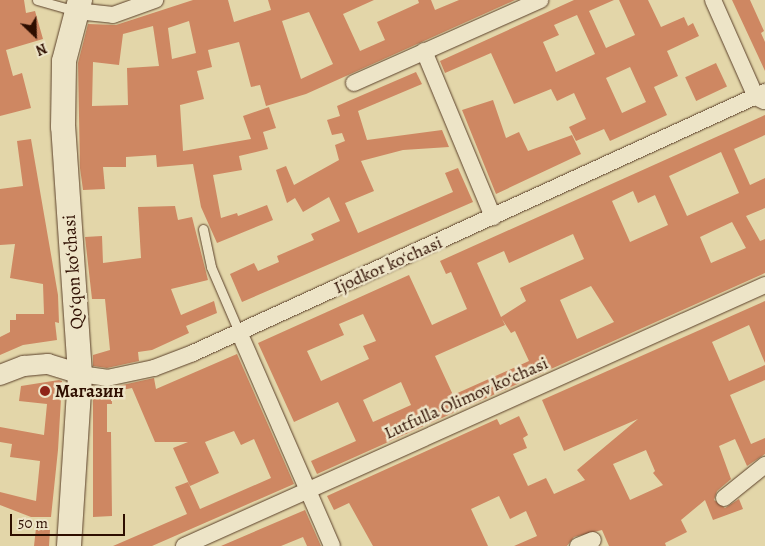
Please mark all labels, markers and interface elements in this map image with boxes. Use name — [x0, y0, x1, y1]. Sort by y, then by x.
north arrow — [10, 10, 60, 60]
text: N — [33, 38, 50, 60]
street label: Qoʻqon koʻchasi — [58, 214, 88, 330]
street label: Ijodkor koʻchasi — [330, 231, 446, 299]
street label: Lutfulla Olimov koʻchasi — [381, 352, 551, 444]
place label: Магазин — [55, 380, 124, 402]
marker: Магазин — [39, 385, 51, 397]
scale bar — [12, 504, 128, 536]
text: 50 m — [18, 513, 48, 533]

